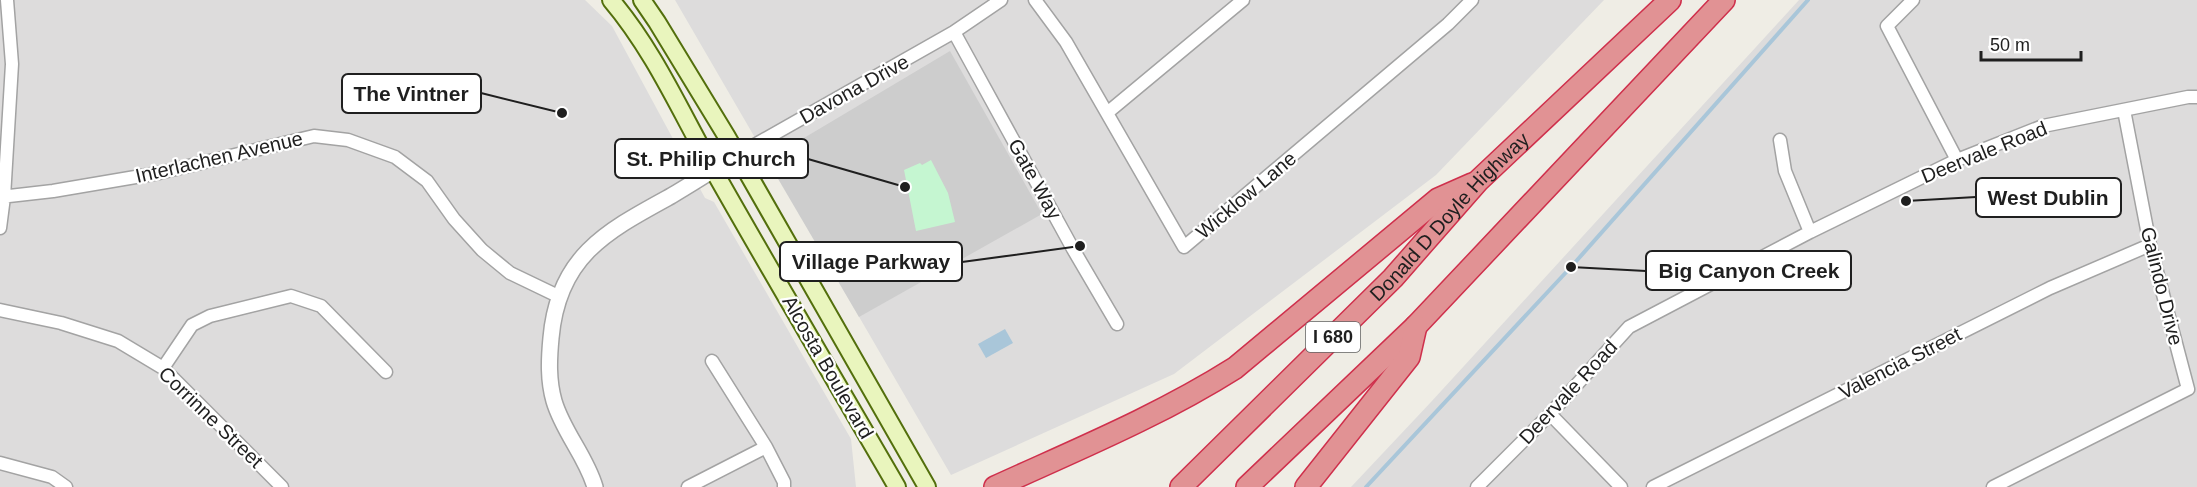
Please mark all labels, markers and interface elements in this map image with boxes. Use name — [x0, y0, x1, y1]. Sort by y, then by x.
scale bar — [1981, 24, 2082, 62]
text: 50 m — [1990, 35, 2030, 55]
street label: Davona Drive — [796, 50, 912, 128]
callout: The Vintner — [342, 74, 481, 113]
text: The Vintner — [353, 82, 469, 105]
street label: Deervale Road — [1918, 117, 2050, 187]
street label: Interlachen Avenue — [133, 127, 305, 187]
street label: Donald D Doyle Highway — [1365, 128, 1533, 305]
street label: Gate Way — [1004, 135, 1066, 223]
callout: St. Philip Church — [615, 139, 808, 178]
text: St. Philip Church — [626, 147, 796, 170]
street label: Wicklow Lane — [1192, 147, 1300, 243]
callout: West Dublin — [1976, 178, 2121, 217]
text: West Dublin — [1988, 186, 2108, 209]
street label: Galindo Drive — [2137, 225, 2187, 347]
callout: Village Parkway — [780, 242, 962, 281]
text: Village Parkway — [792, 250, 951, 273]
callout: Big Canyon Creek — [1646, 251, 1851, 290]
text: Big Canyon Creek — [1659, 259, 1840, 282]
street label: Alcosta Boulevard — [778, 292, 878, 442]
road number: I 680 — [1306, 322, 1360, 352]
street label: Valencia Street — [1835, 323, 1965, 403]
street label: Deervale Road — [1514, 336, 1622, 448]
street label: Corrinne Street — [155, 362, 268, 472]

